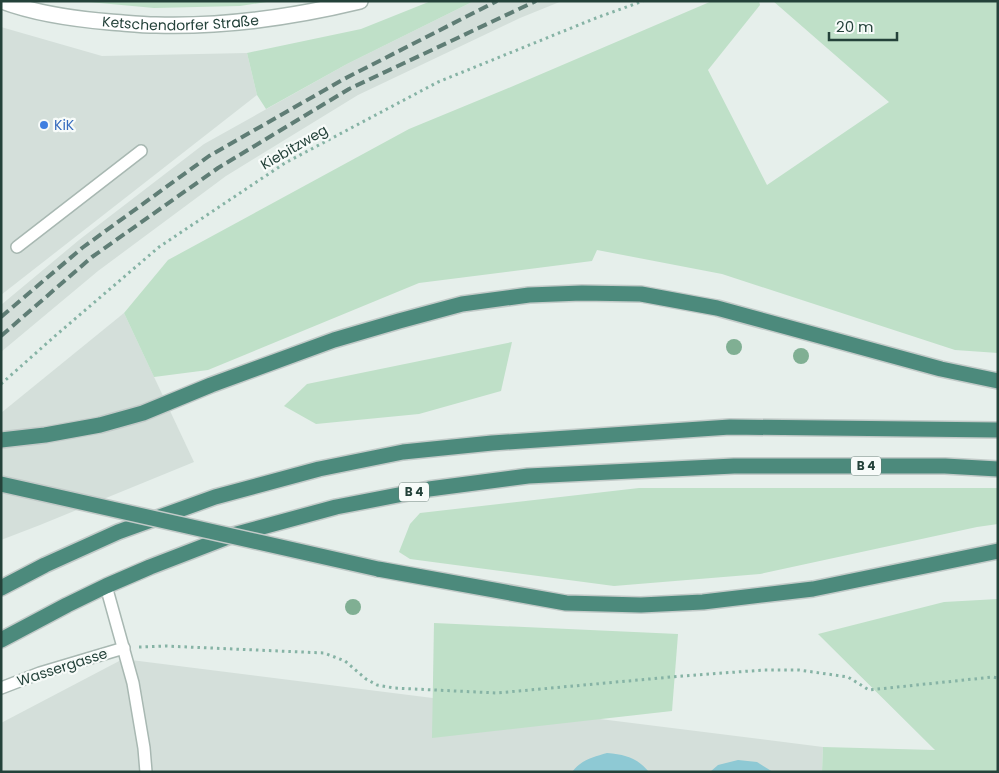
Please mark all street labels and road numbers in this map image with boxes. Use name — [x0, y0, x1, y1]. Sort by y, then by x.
street label: Ketschendorfer Straße — [101, 10, 260, 35]
street label: Kiebitzweg — [257, 120, 331, 174]
road number: B 4 — [851, 456, 881, 476]
road number: B 4 — [399, 482, 429, 502]
street label: Wassergasse — [14, 643, 110, 691]

